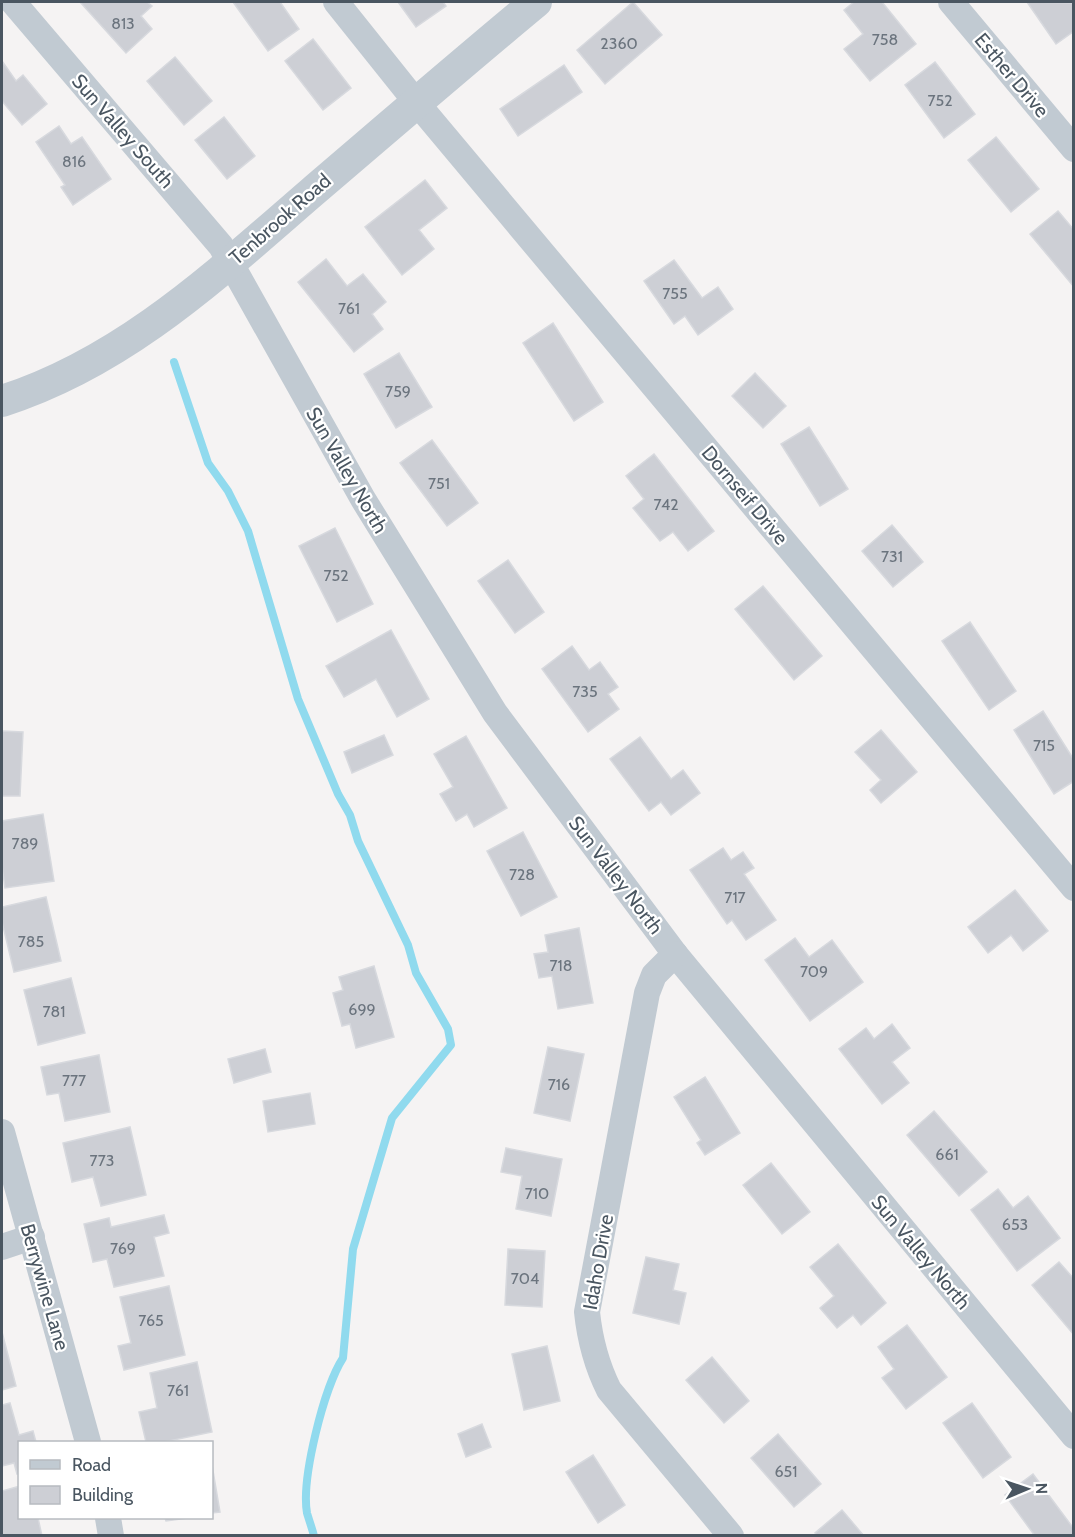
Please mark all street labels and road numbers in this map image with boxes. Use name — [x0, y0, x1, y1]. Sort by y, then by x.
street label: Esther Drive — [970, 28, 1054, 122]
street label: Sun Valley South — [67, 69, 179, 193]
street label: Tenbrook Road — [224, 168, 336, 270]
street label: Sun Valley North — [301, 403, 393, 537]
street label: Dornseif Drive — [697, 441, 793, 549]
street label: Sun Valley North — [564, 811, 668, 939]
street label: Sun Valley North — [866, 1190, 976, 1314]
street label: Idaho Drive — [578, 1212, 618, 1312]
street label: Berrywine Lane — [15, 1221, 75, 1353]

